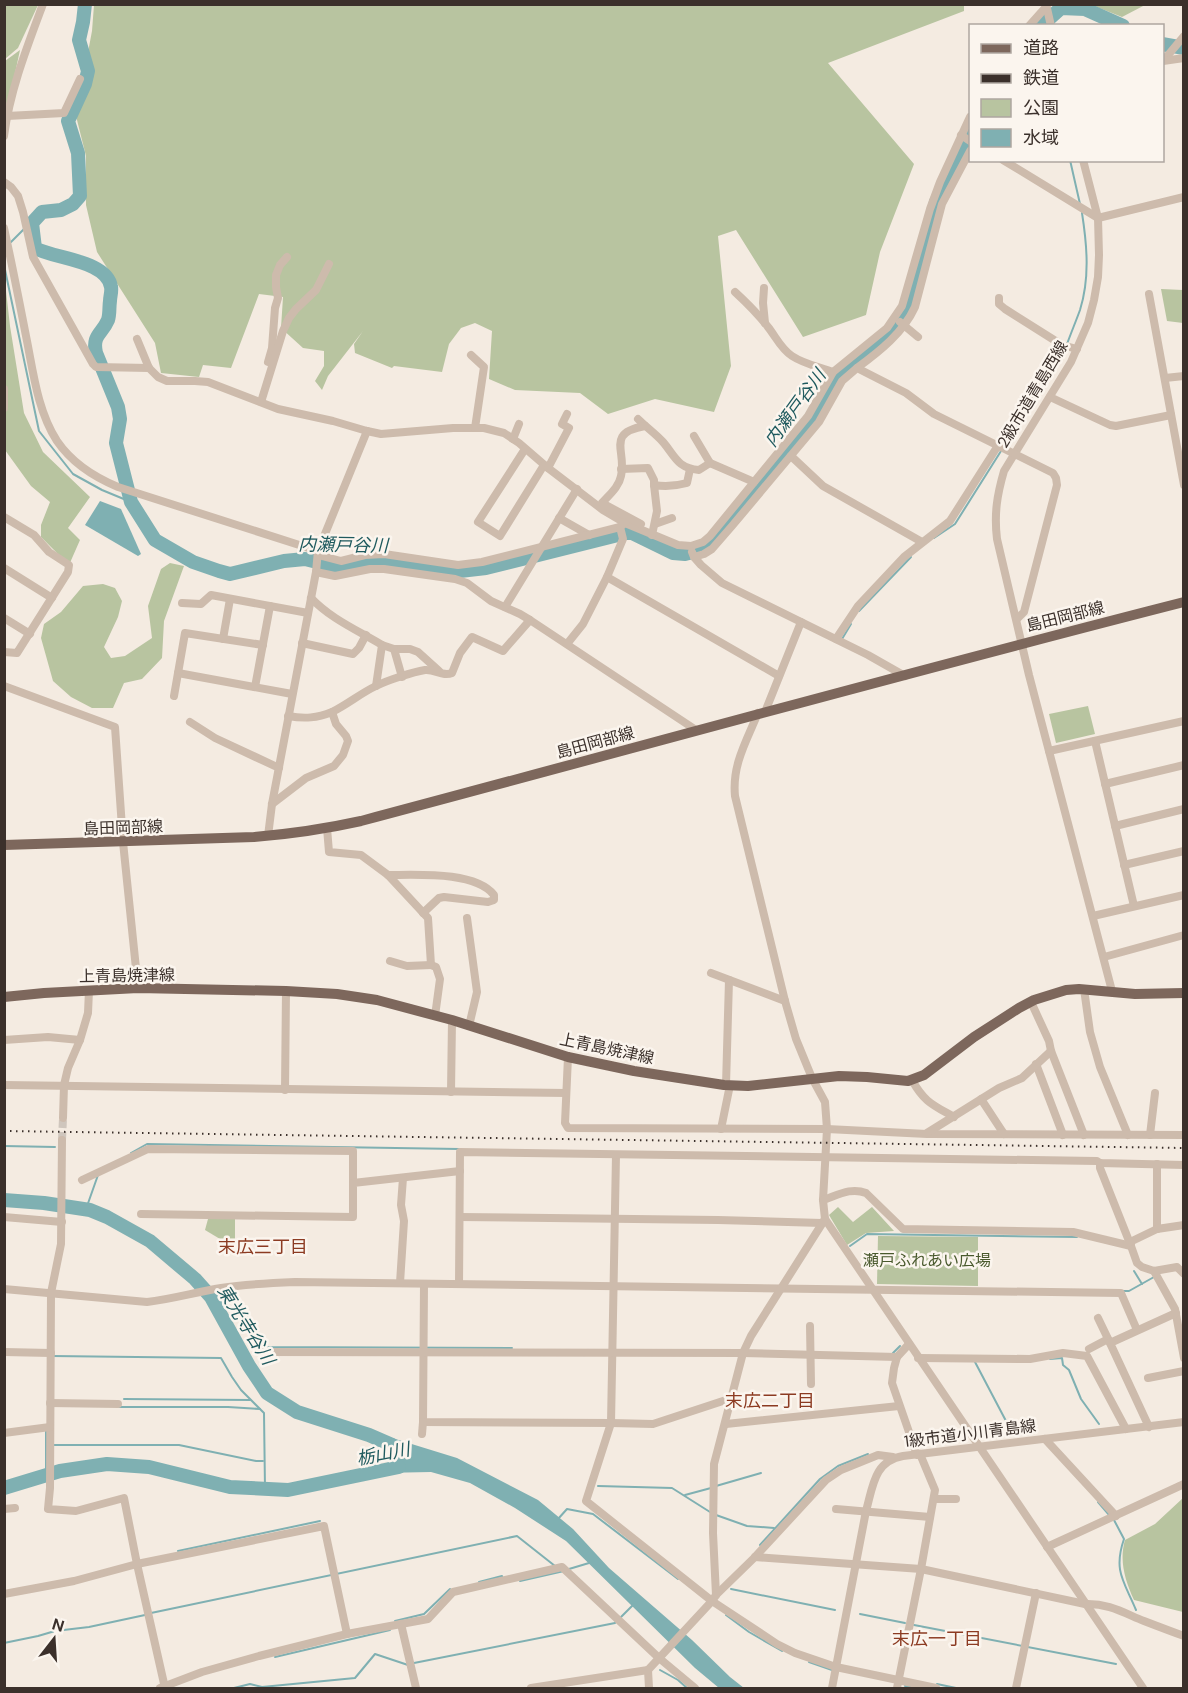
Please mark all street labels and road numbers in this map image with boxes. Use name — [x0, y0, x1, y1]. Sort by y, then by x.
street label: 2級市道青島西線 — [992, 337, 1073, 452]
street label: 島田岡部線 — [1024, 597, 1106, 636]
street label: 島田岡部線 — [554, 722, 636, 763]
street label: 島田岡部線 — [83, 816, 163, 839]
street label: 上青島焼津線 — [79, 964, 175, 987]
street label: 上青島焼津線 — [558, 1028, 656, 1069]
street label: 1級市道小川青島線 — [903, 1415, 1037, 1452]

